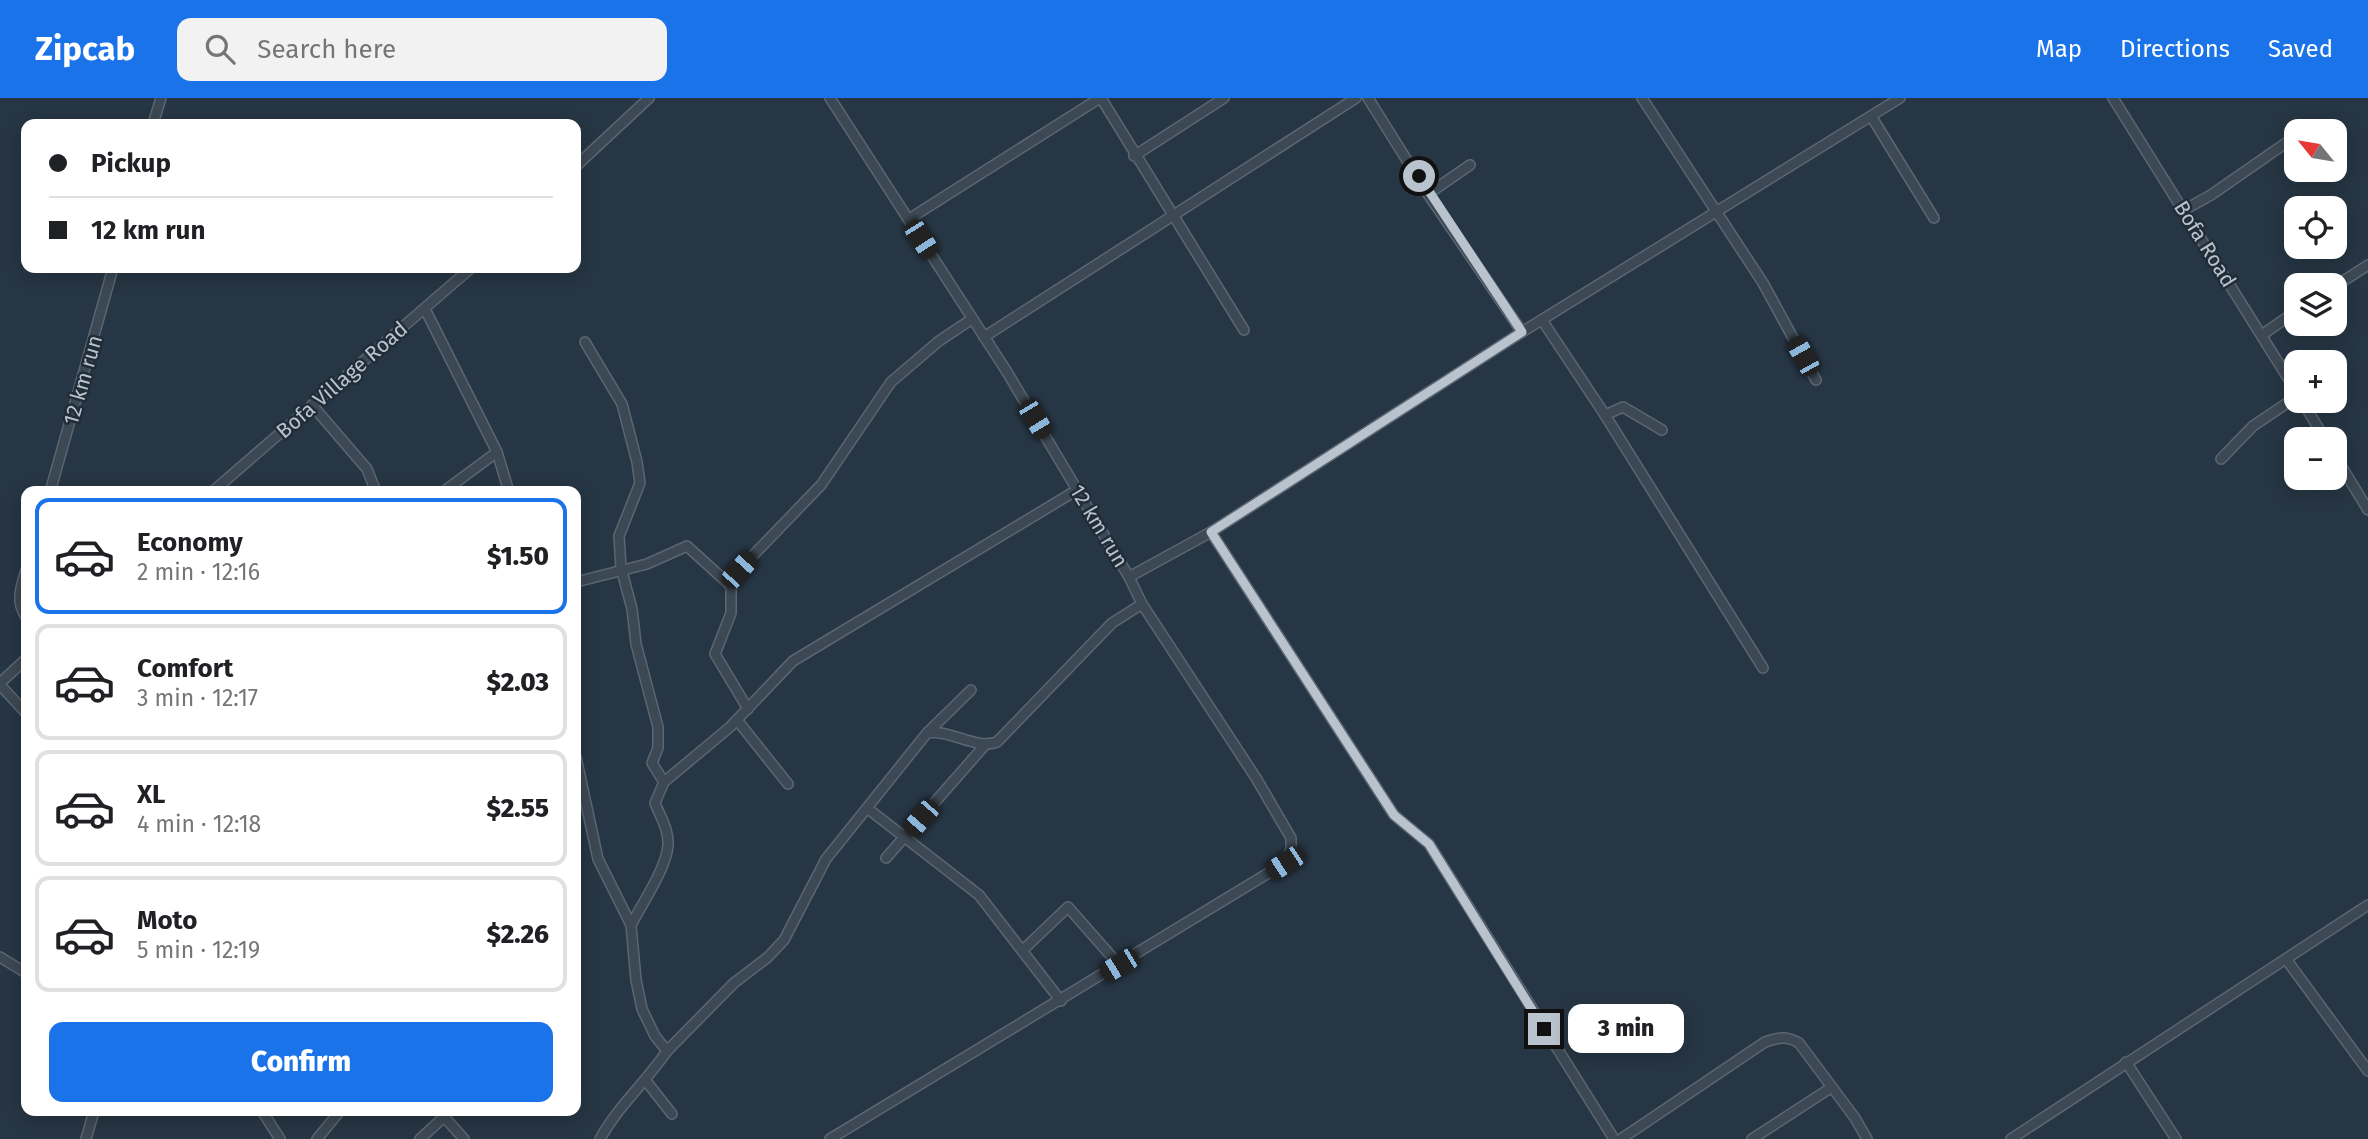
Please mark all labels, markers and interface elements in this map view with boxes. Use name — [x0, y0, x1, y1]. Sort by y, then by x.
search box — [177, 18, 667, 81]
text: Zipcab — [35, 29, 135, 69]
icon: search — [201, 30, 239, 68]
text: Search here — [257, 34, 396, 65]
text: Map — [2036, 35, 2082, 63]
text: Directions — [2120, 35, 2230, 63]
text: Saved — [2268, 35, 2333, 63]
north arrow — [2284, 119, 2347, 182]
map controls — [2284, 119, 2347, 490]
text: Pickup — [91, 148, 171, 179]
route start — [1403, 160, 1435, 192]
street label: Bofa Road — [2168, 196, 2242, 292]
button: locate — [2284, 196, 2347, 259]
text: 12 km run — [91, 215, 205, 246]
car — [901, 216, 942, 262]
button: layers — [2284, 273, 2347, 336]
street label: Bofa Village Road — [271, 316, 413, 444]
street label: 12 km run — [58, 332, 108, 428]
car — [1784, 333, 1823, 379]
button: + — [2284, 350, 2347, 413]
car — [1016, 396, 1055, 442]
button: − — [2284, 427, 2347, 490]
street label: 12 km run — [1064, 480, 1134, 572]
icon: car — [53, 525, 116, 588]
text: Economy — [137, 527, 243, 558]
text: $1.50 — [487, 541, 549, 572]
car — [718, 547, 761, 593]
text: 2 min · 12:16 — [137, 558, 260, 586]
icon: car — [53, 651, 116, 714]
text: Comfort — [137, 653, 233, 684]
text: $2.03 — [486, 667, 549, 698]
text: 3 min · 12:17 — [137, 684, 258, 712]
icon: car — [53, 777, 116, 840]
text: XL — [137, 779, 165, 810]
text: $2.55 — [486, 793, 549, 824]
car — [900, 795, 943, 841]
text: 4 min · 12:18 — [137, 810, 261, 838]
car — [1262, 843, 1309, 883]
icon: car — [53, 903, 116, 966]
text: Moto — [137, 905, 197, 936]
text: $2.26 — [486, 919, 549, 950]
text: 5 min · 12:19 — [137, 936, 260, 964]
car — [1096, 945, 1143, 985]
callout: 3 min — [1568, 1004, 1684, 1054]
route end — [1528, 1013, 1560, 1045]
text: 3 min — [1598, 1014, 1654, 1042]
button: Confirm — [49, 1022, 553, 1102]

